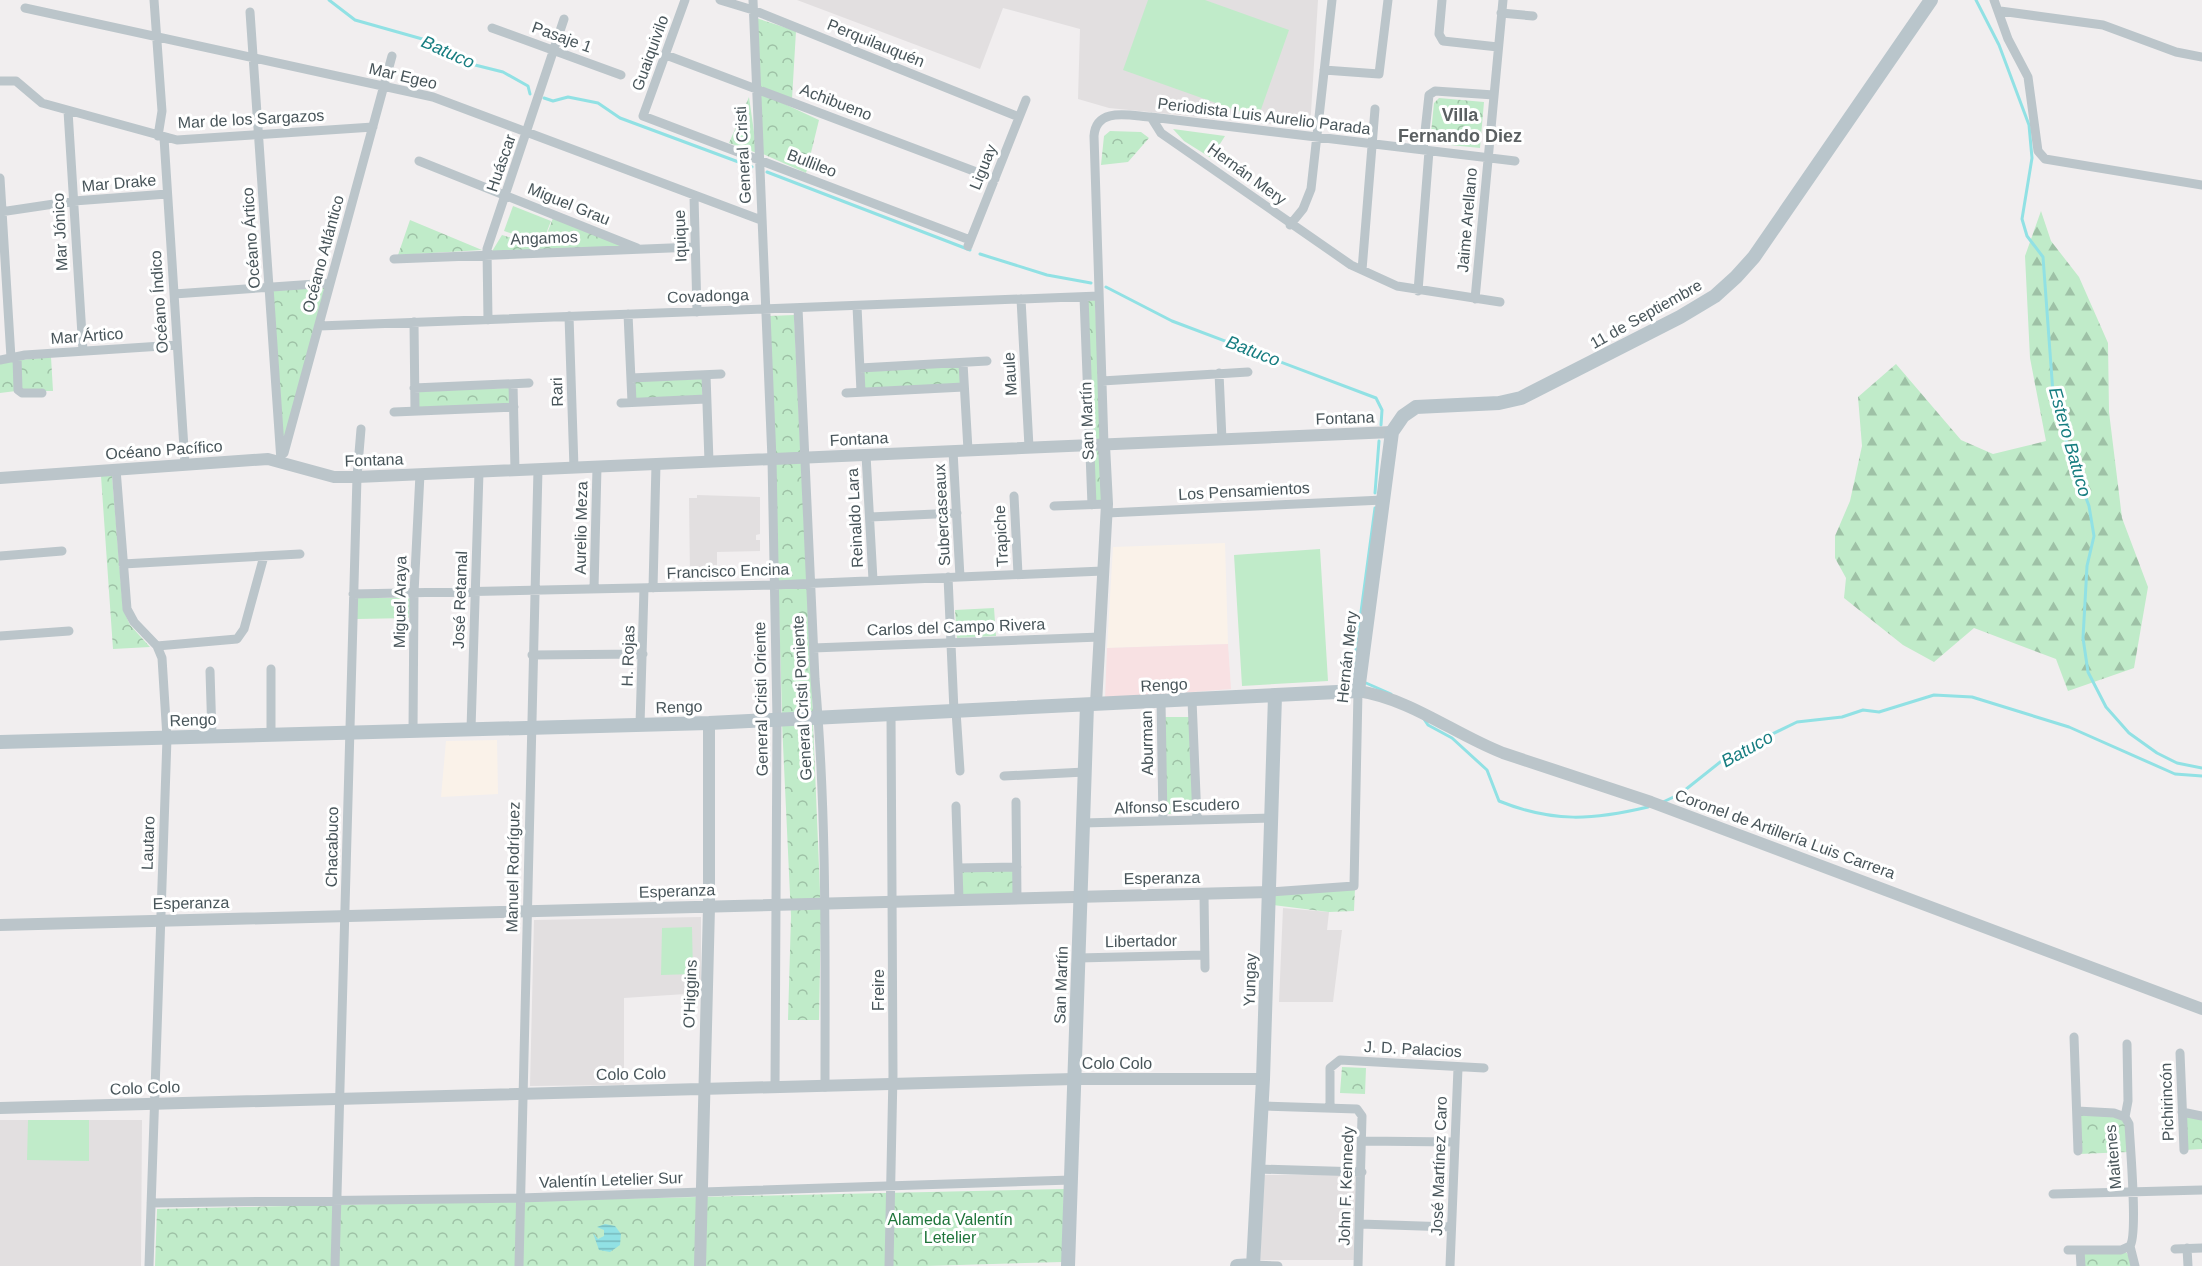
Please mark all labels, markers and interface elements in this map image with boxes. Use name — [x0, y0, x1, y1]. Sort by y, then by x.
street label: Guaiquivilo — [628, 13, 672, 93]
street label: Perquilauquén — [825, 16, 927, 70]
street label: Pasaje 1 — [530, 18, 594, 56]
water label: Batuco — [418, 31, 478, 73]
street label: Mar Egeo — [367, 60, 439, 92]
street label: Achibueno — [798, 81, 874, 124]
street label: Periodista Luis Aurelio Parada — [1157, 95, 1372, 138]
district label: Villa Fernando Diez — [1398, 105, 1522, 146]
street label: General Cristi — [732, 106, 754, 204]
street label: Mar de los Sargazos — [177, 107, 325, 131]
street label: Huáscar — [483, 131, 519, 194]
street label: Hernán Mery — [1205, 140, 1289, 208]
street label: Liguay — [966, 142, 1000, 192]
street label: Bullileo — [785, 146, 839, 180]
street label: Jaime Arellano — [1454, 167, 1480, 273]
street label: Mar Drake — [81, 171, 157, 195]
street label: Miguel Grau — [525, 180, 613, 228]
street label: Océano Ártico — [238, 187, 263, 289]
street label: Mar Jónico — [49, 192, 71, 272]
street label: Océano Atlántico — [299, 193, 347, 315]
street label: Iquique — [671, 209, 689, 263]
street label: Angamos — [510, 228, 578, 248]
street label: Océano Índico — [146, 250, 171, 354]
street label: 11 de Septiembre — [1587, 276, 1705, 352]
street label: Covadonga — [667, 286, 749, 306]
street label: Mar Ártico — [50, 324, 124, 347]
water label: Batuco — [1223, 332, 1283, 370]
street label: Maule — [1000, 352, 1020, 396]
street label: Rari — [548, 377, 566, 407]
street label: San Martín — [1077, 382, 1097, 460]
water label: Estero Batuco — [2045, 385, 2095, 499]
street label: Fontana — [1315, 408, 1375, 428]
street label: Fontana — [829, 429, 889, 449]
street label: Océano Pacífico — [105, 437, 223, 463]
street label: Fontana — [344, 450, 404, 470]
street label: Subercaseaux — [931, 463, 953, 567]
street label: Reinaldo Lara — [844, 468, 866, 568]
street label: Los Pensamientos — [1178, 479, 1310, 503]
street label: Aurelio Meza — [572, 481, 590, 575]
street label: Trapiche — [991, 505, 1011, 567]
street label: José Retamal — [450, 551, 470, 649]
street label: Miguel Araya — [391, 556, 409, 648]
street label: Francisco Encina — [666, 560, 790, 582]
street label: Hernán Mery — [1334, 610, 1360, 704]
street label: General Cristi Poniente — [789, 615, 815, 781]
street label: Carlos del Campo Rivera — [866, 615, 1046, 639]
street label: General Cristi Oriente — [751, 621, 771, 776]
street label: H. Rojas — [618, 625, 638, 687]
street label: Rengo — [1140, 675, 1188, 695]
street label: Rengo — [655, 698, 703, 716]
street label: Aburman — [1138, 710, 1156, 776]
street label: Rengo — [169, 711, 217, 729]
water label: Batuco — [1718, 727, 1776, 771]
street label: Coronel de Artillería Luis Carrera — [1673, 786, 1897, 882]
street label: Alfonso Escudero — [1114, 795, 1240, 817]
street label: Manuel Rodríguez — [503, 801, 523, 933]
street label: Chacabuco — [323, 806, 341, 888]
street label: Lautaro — [139, 815, 157, 870]
street label: Esperanza — [1124, 869, 1200, 887]
street label: Esperanza — [638, 881, 716, 901]
street label: Esperanza — [153, 894, 229, 912]
street label: Libertador — [1105, 932, 1178, 950]
street label: San Martín — [1051, 946, 1071, 1024]
street label: Yungay — [1241, 953, 1259, 1007]
street label: O'Higgins — [680, 959, 700, 1029]
street label: Freire — [870, 969, 887, 1011]
street label: J. D. Palacios — [1364, 1038, 1462, 1060]
street label: Colo Colo — [1082, 1055, 1152, 1072]
street label: Pichirincón — [2157, 1063, 2177, 1141]
street label: Colo Colo — [596, 1065, 666, 1083]
street label: Colo Colo — [110, 1078, 181, 1098]
street label: José Martínez Caro — [1428, 1096, 1450, 1236]
street label: Maitenes — [2102, 1124, 2124, 1190]
street label: John F. Kennedy — [1335, 1126, 1357, 1246]
street label: Valentín Letelier Sur — [539, 1169, 684, 1191]
park label: Alameda Valentín Letelier — [887, 1211, 1013, 1246]

